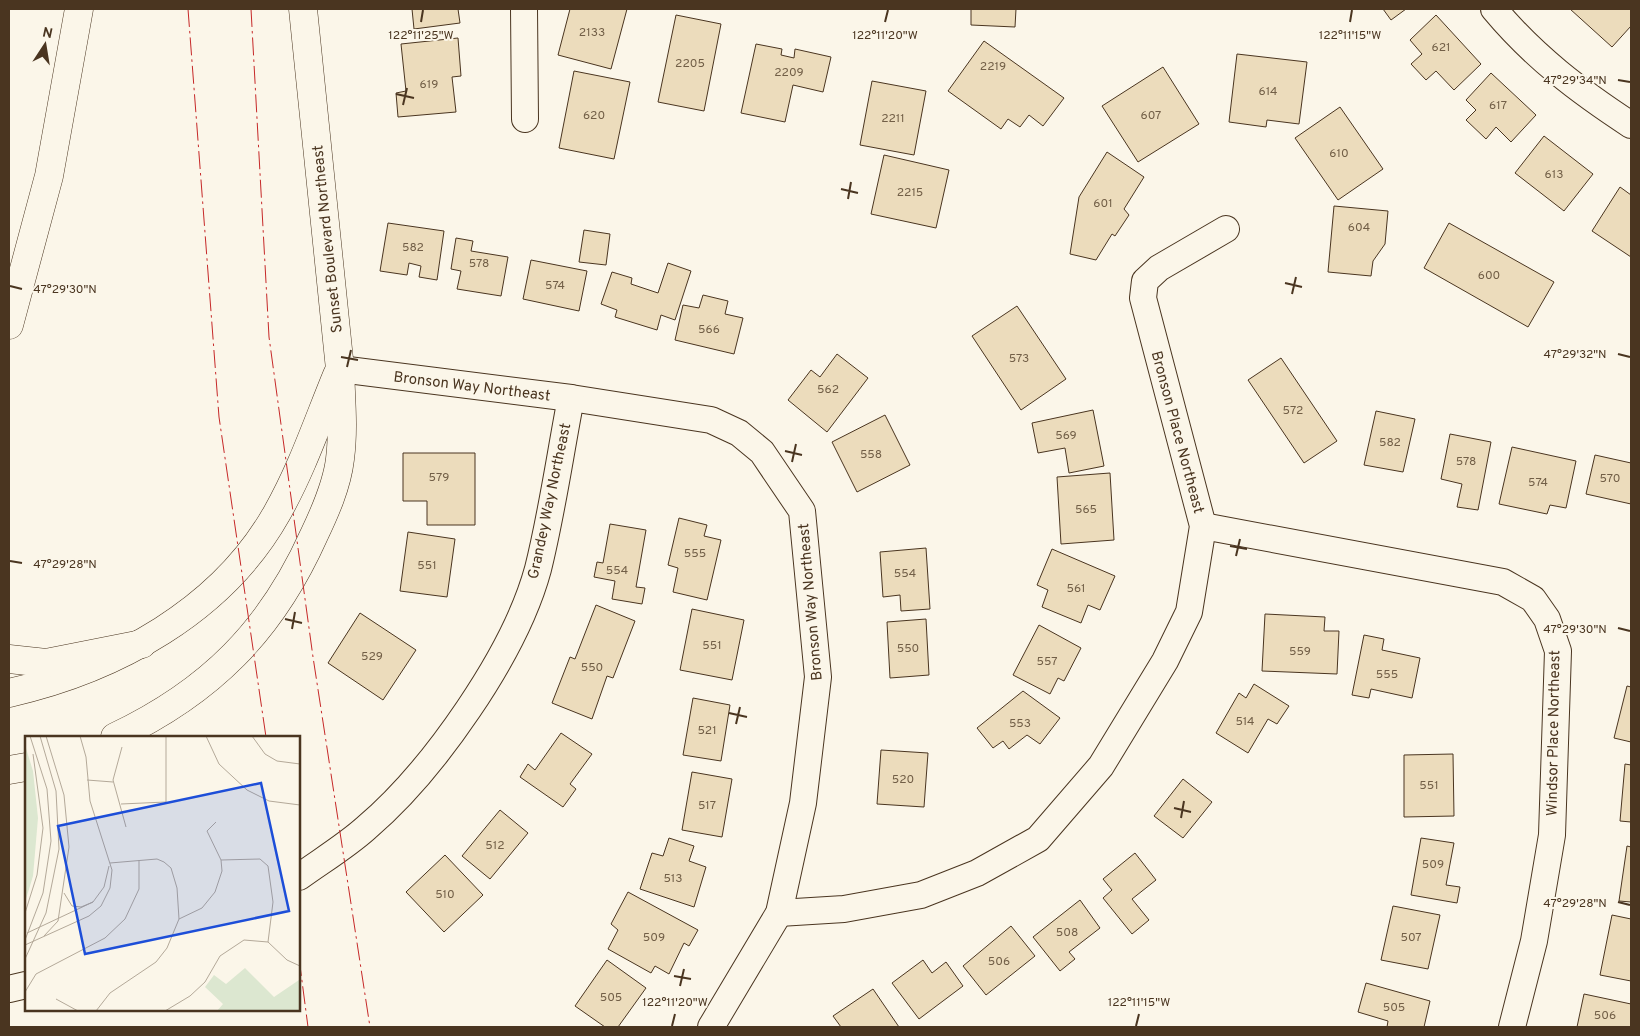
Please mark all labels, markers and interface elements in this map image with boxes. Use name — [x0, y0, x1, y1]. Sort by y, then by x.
north arrow — [20, 20, 70, 70]
text: N — [41, 24, 54, 43]
house number: 2133 — [579, 25, 605, 41]
text: 122°11'25"W — [388, 28, 454, 44]
text: 122°11'20"W — [852, 28, 918, 44]
text: 122°11'15"W — [1319, 28, 1381, 44]
house number: 621 — [1432, 40, 1450, 56]
house number: 2205 — [675, 56, 705, 72]
house number: 2219 — [980, 59, 1006, 75]
house number: 2209 — [774, 65, 804, 81]
text: 47°29'34"N — [1543, 73, 1607, 89]
house number: 619 — [420, 77, 438, 93]
house number: 614 — [1259, 84, 1277, 100]
house number: 617 — [1489, 98, 1507, 114]
house number: 620 — [583, 108, 605, 124]
house number: 607 — [1141, 108, 1161, 124]
house number: 2211 — [881, 111, 905, 127]
street label: Sunset Boulevard Northeast — [309, 144, 348, 334]
house number: 610 — [1329, 146, 1349, 162]
house number: 613 — [1545, 167, 1563, 183]
house number: 2215 — [897, 185, 923, 201]
house number: 601 — [1093, 196, 1113, 212]
house number: 604 — [1348, 220, 1370, 236]
house number: 582 — [402, 240, 424, 256]
house number: 578 — [469, 256, 489, 272]
house number: 600 — [1478, 268, 1500, 284]
house number: 574 — [545, 278, 565, 294]
text: 47°29'30"N — [33, 282, 97, 298]
house number: 566 — [698, 322, 720, 338]
text: 47°29'32"N — [1543, 347, 1607, 363]
street label: Bronson Place Northeast — [1146, 349, 1207, 516]
house number: 573 — [1009, 351, 1029, 367]
street label: Bronson Way Northeast — [392, 368, 551, 407]
house number: 562 — [817, 382, 839, 398]
house number: 572 — [1283, 403, 1303, 419]
street label: Grandey Way Northeast — [525, 422, 576, 581]
house number: 569 — [1055, 428, 1077, 444]
house number: 582 — [1379, 435, 1401, 451]
house number: 558 — [860, 447, 882, 463]
house number: 578 — [1456, 454, 1476, 470]
house number: 579 — [429, 470, 449, 486]
house number: 570 — [1600, 471, 1620, 487]
house number: 574 — [1528, 475, 1548, 491]
house number: 565 — [1075, 502, 1097, 518]
street label: Bronson Way Northeast — [795, 522, 828, 681]
house number: 555 — [684, 546, 706, 562]
text: 47°29'28"N — [33, 557, 97, 573]
house number: 551 — [417, 558, 437, 574]
house number: 554 — [606, 563, 628, 579]
house number: 554 — [894, 566, 916, 582]
house number: 561 — [1066, 581, 1086, 597]
text: 47°29'30"N — [1543, 622, 1607, 638]
house number: 551 — [702, 638, 722, 654]
house number: 550 — [897, 641, 919, 657]
house number: 559 — [1289, 644, 1311, 660]
house number: 529 — [361, 649, 383, 665]
street label: Windsor Place Northeast — [1544, 650, 1565, 816]
house number: 557 — [1036, 654, 1058, 670]
house number: 550 — [581, 660, 603, 676]
house number: 555 — [1376, 667, 1398, 683]
house number: 514 — [1235, 714, 1255, 730]
house number: 553 — [1009, 716, 1031, 732]
house number: 521 — [697, 723, 717, 739]
inset map — [25, 736, 300, 1011]
house number: 520 — [892, 772, 914, 788]
house number: 551 — [1419, 778, 1439, 794]
house number: 517 — [698, 798, 716, 814]
house number: 512 — [485, 838, 505, 854]
house number: 509 — [1422, 857, 1444, 873]
house number: 513 — [663, 871, 683, 887]
house number: 510 — [435, 887, 455, 903]
text: 47°29'28"N — [1543, 896, 1607, 912]
house number: 508 — [1056, 925, 1078, 941]
house number: 509 — [643, 930, 665, 946]
house number: 507 — [1400, 930, 1422, 946]
house number: 506 — [988, 954, 1010, 970]
house number: 505 — [600, 990, 622, 1006]
text: 122°11'20"W — [642, 995, 708, 1011]
text: 122°11'15"W — [1108, 995, 1170, 1011]
house number: 505 — [1383, 1000, 1405, 1016]
house number: 506 — [1594, 1008, 1616, 1024]

